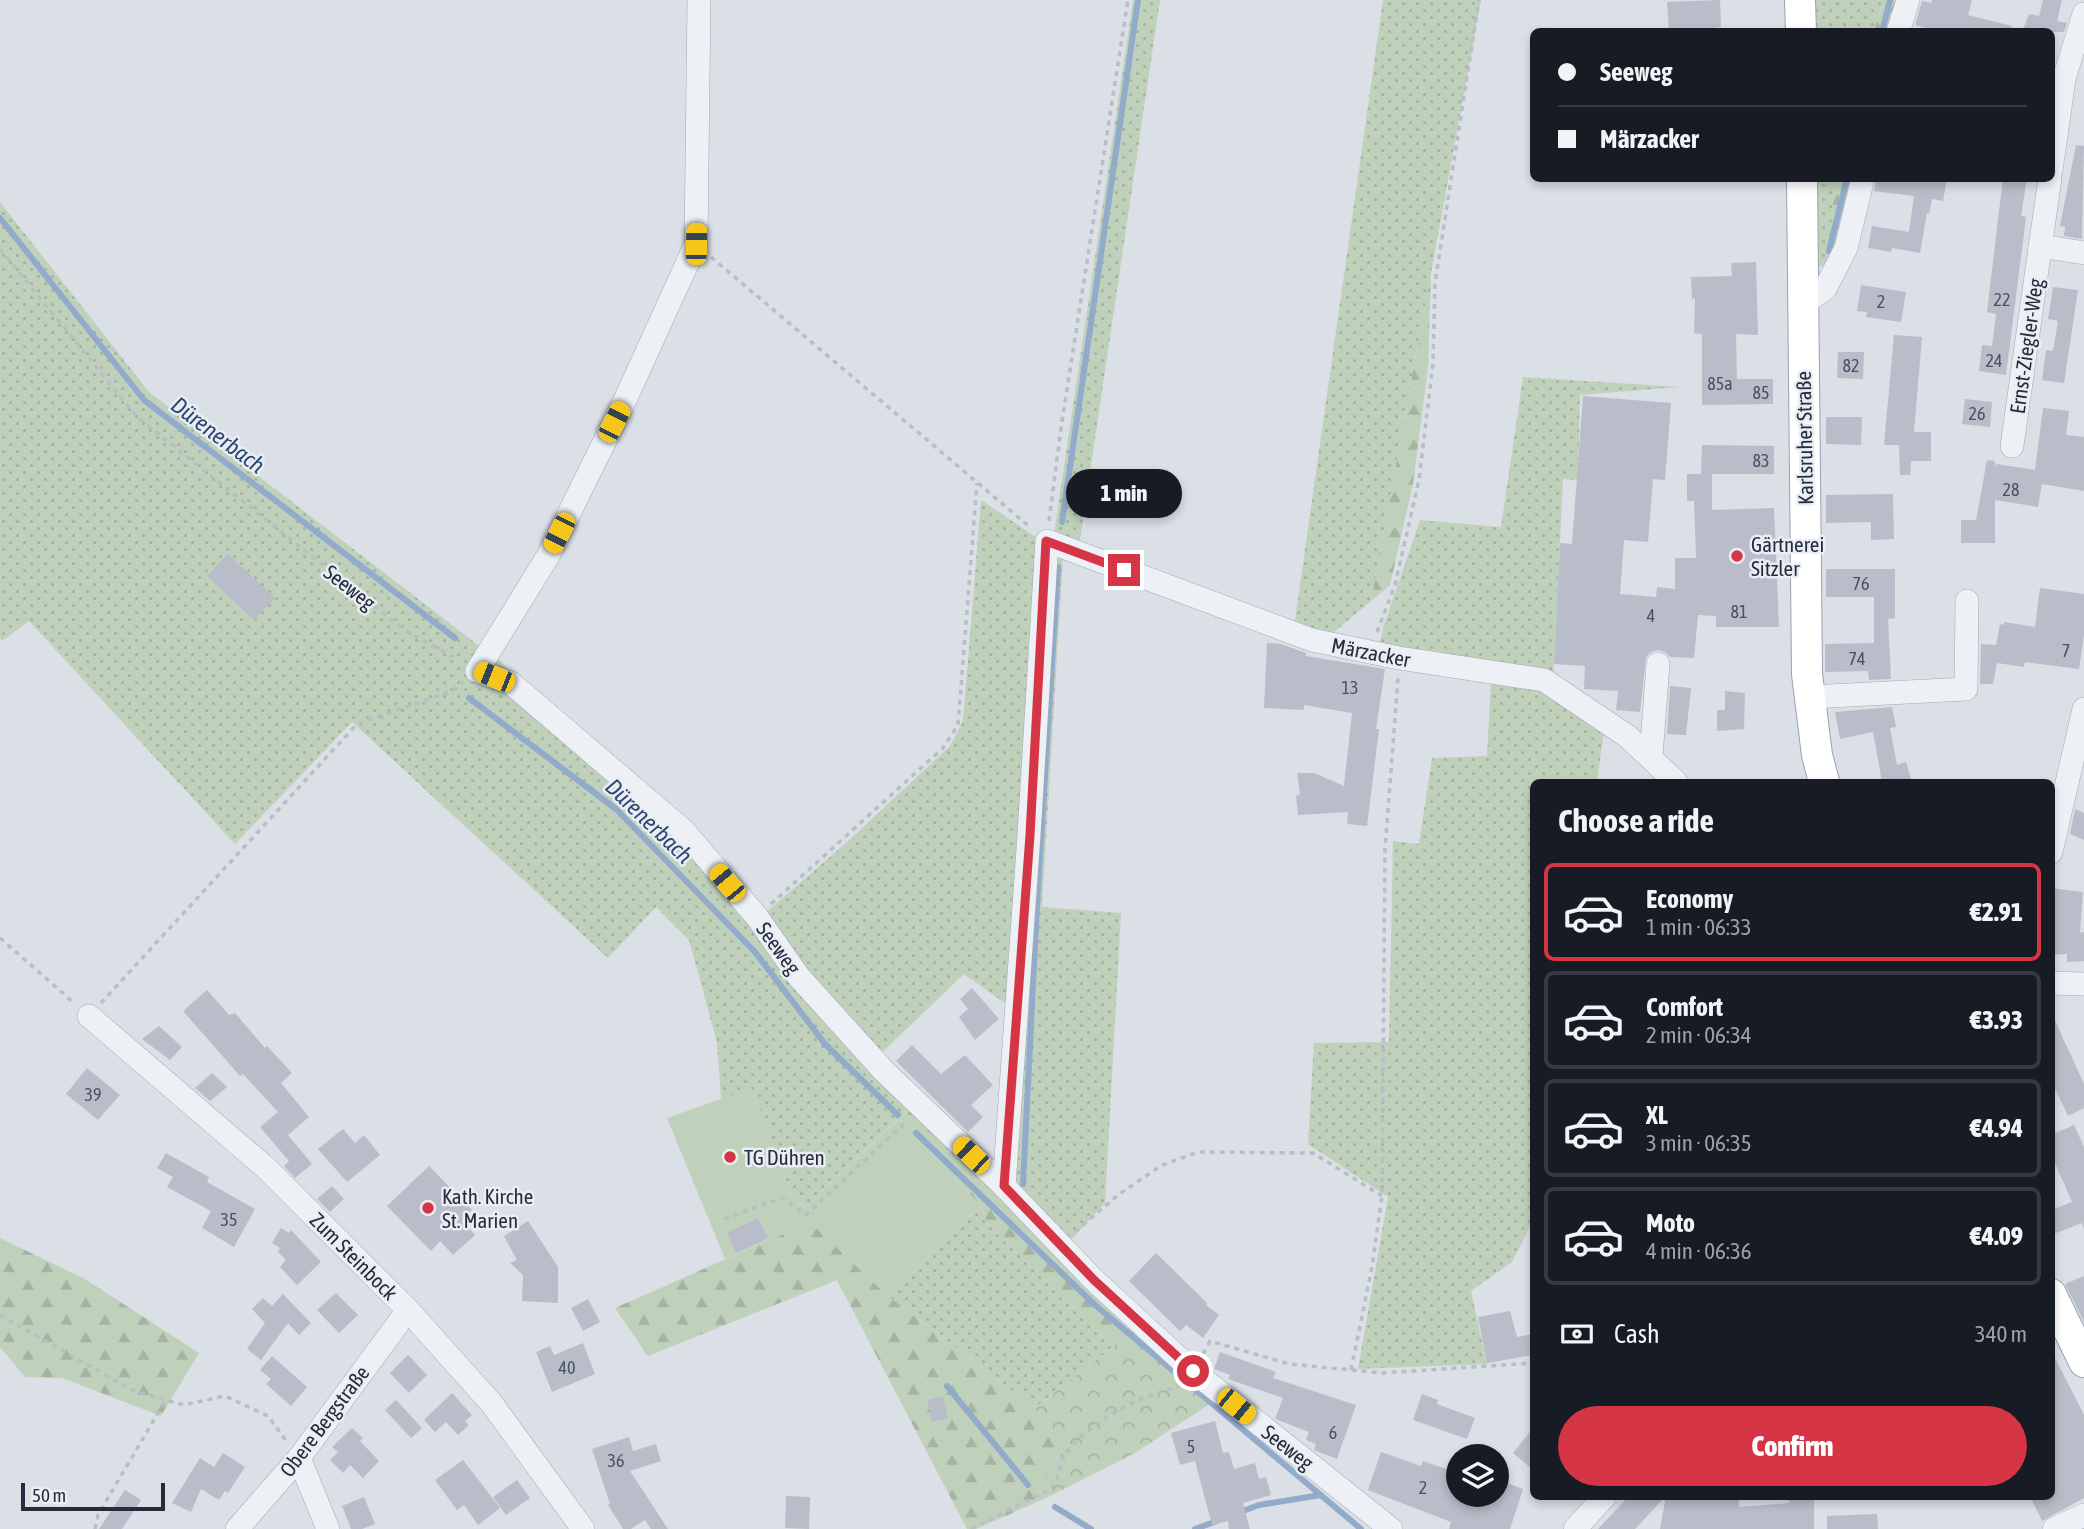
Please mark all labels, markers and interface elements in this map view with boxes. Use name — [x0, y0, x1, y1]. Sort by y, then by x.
text: Seeweg — [1600, 57, 1672, 87]
text: Märzacker — [1600, 124, 1699, 154]
car — [686, 223, 707, 265]
street label: Ernst-Ziegler-Weg — [2005, 277, 2047, 415]
house number: 22 — [1994, 289, 2010, 310]
house number: 2 — [1877, 291, 1885, 312]
house number: 24 — [1986, 350, 2002, 371]
house number: 82 — [1843, 355, 1859, 376]
street label: Karlsruher Straße — [1791, 371, 1817, 505]
house number: 85a — [1707, 373, 1733, 394]
house number: 85 — [1753, 382, 1769, 403]
water label: Dürenerbach — [166, 391, 270, 479]
car — [596, 399, 633, 445]
house number: 26 — [1969, 403, 1985, 424]
house number: 83 — [1753, 450, 1769, 471]
callout: 1 min — [1066, 468, 1182, 518]
house number: 28 — [2003, 479, 2019, 500]
text: 1 min — [1101, 480, 1147, 506]
car — [541, 510, 578, 556]
place label: Gärtnerei Sitzler — [1751, 532, 1824, 580]
marker: Gärtnerei Sitzler — [1729, 548, 1745, 564]
route end — [1108, 554, 1140, 586]
street label: Seeweg — [320, 560, 380, 614]
house number: 76 — [1853, 573, 1869, 594]
house number: 81 — [1731, 601, 1747, 622]
house number: 4 — [1647, 605, 1655, 626]
street label: Märzacker — [1330, 633, 1413, 672]
house number: 7 — [2062, 640, 2070, 661]
house number: 74 — [1849, 648, 1865, 669]
car — [471, 659, 518, 695]
house number: 13 — [1342, 677, 1358, 698]
water label: Dürenerbach — [600, 773, 698, 869]
text: Choose a ride — [1558, 802, 1714, 839]
car — [706, 860, 749, 906]
icon: car — [1562, 881, 1625, 944]
text: Economy — [1646, 884, 1733, 914]
text: €2.91 — [1970, 897, 2023, 927]
text: 1 min · 06:33 — [1646, 914, 1752, 940]
street label: Seeweg — [752, 917, 806, 979]
icon: car — [1562, 989, 1625, 1052]
text: Comfort — [1646, 992, 1723, 1022]
text: €3.93 — [1970, 1005, 2023, 1035]
text: 2 min · 06:34 — [1646, 1022, 1752, 1048]
house number: 39 — [85, 1084, 101, 1105]
icon: car — [1562, 1097, 1625, 1160]
text: XL — [1646, 1100, 1668, 1130]
text: €4.94 — [1970, 1113, 2023, 1143]
text: 3 min · 06:35 — [1646, 1130, 1752, 1156]
car — [949, 1133, 994, 1177]
place label: TG Dühren — [744, 1145, 825, 1169]
marker: TG Dühren — [722, 1149, 738, 1165]
place label: Kath. Kirche St. Marien — [442, 1184, 533, 1232]
marker: Kath. Kirche St. Marien — [420, 1200, 436, 1216]
icon: car — [1562, 1205, 1625, 1268]
street label: Zum Steinbock — [305, 1207, 403, 1305]
text: Moto — [1646, 1208, 1695, 1238]
house number: 35 — [221, 1209, 237, 1230]
text: €4.09 — [1970, 1221, 2023, 1251]
text: 4 min · 06:36 — [1646, 1238, 1752, 1264]
icon: cash — [1558, 1315, 1596, 1353]
text: Cash — [1614, 1319, 1660, 1349]
text: 340 m — [1975, 1321, 2027, 1347]
route start — [1177, 1355, 1209, 1387]
house number: 40 — [559, 1357, 575, 1378]
street label: Obere Bergstraße — [274, 1361, 374, 1481]
car — [1214, 1385, 1259, 1427]
button: Confirm — [1558, 1406, 2027, 1486]
street label: Seeweg — [1258, 1420, 1318, 1474]
house number: 6 — [1329, 1422, 1337, 1443]
house number: 5 — [1187, 1436, 1195, 1457]
map controls — [1446, 1444, 1509, 1507]
button: layers — [1446, 1444, 1509, 1507]
house number: 36 — [608, 1450, 624, 1471]
house number: 2 — [1419, 1477, 1427, 1498]
scale bar — [21, 1480, 164, 1512]
text: 50 m — [32, 1484, 66, 1506]

